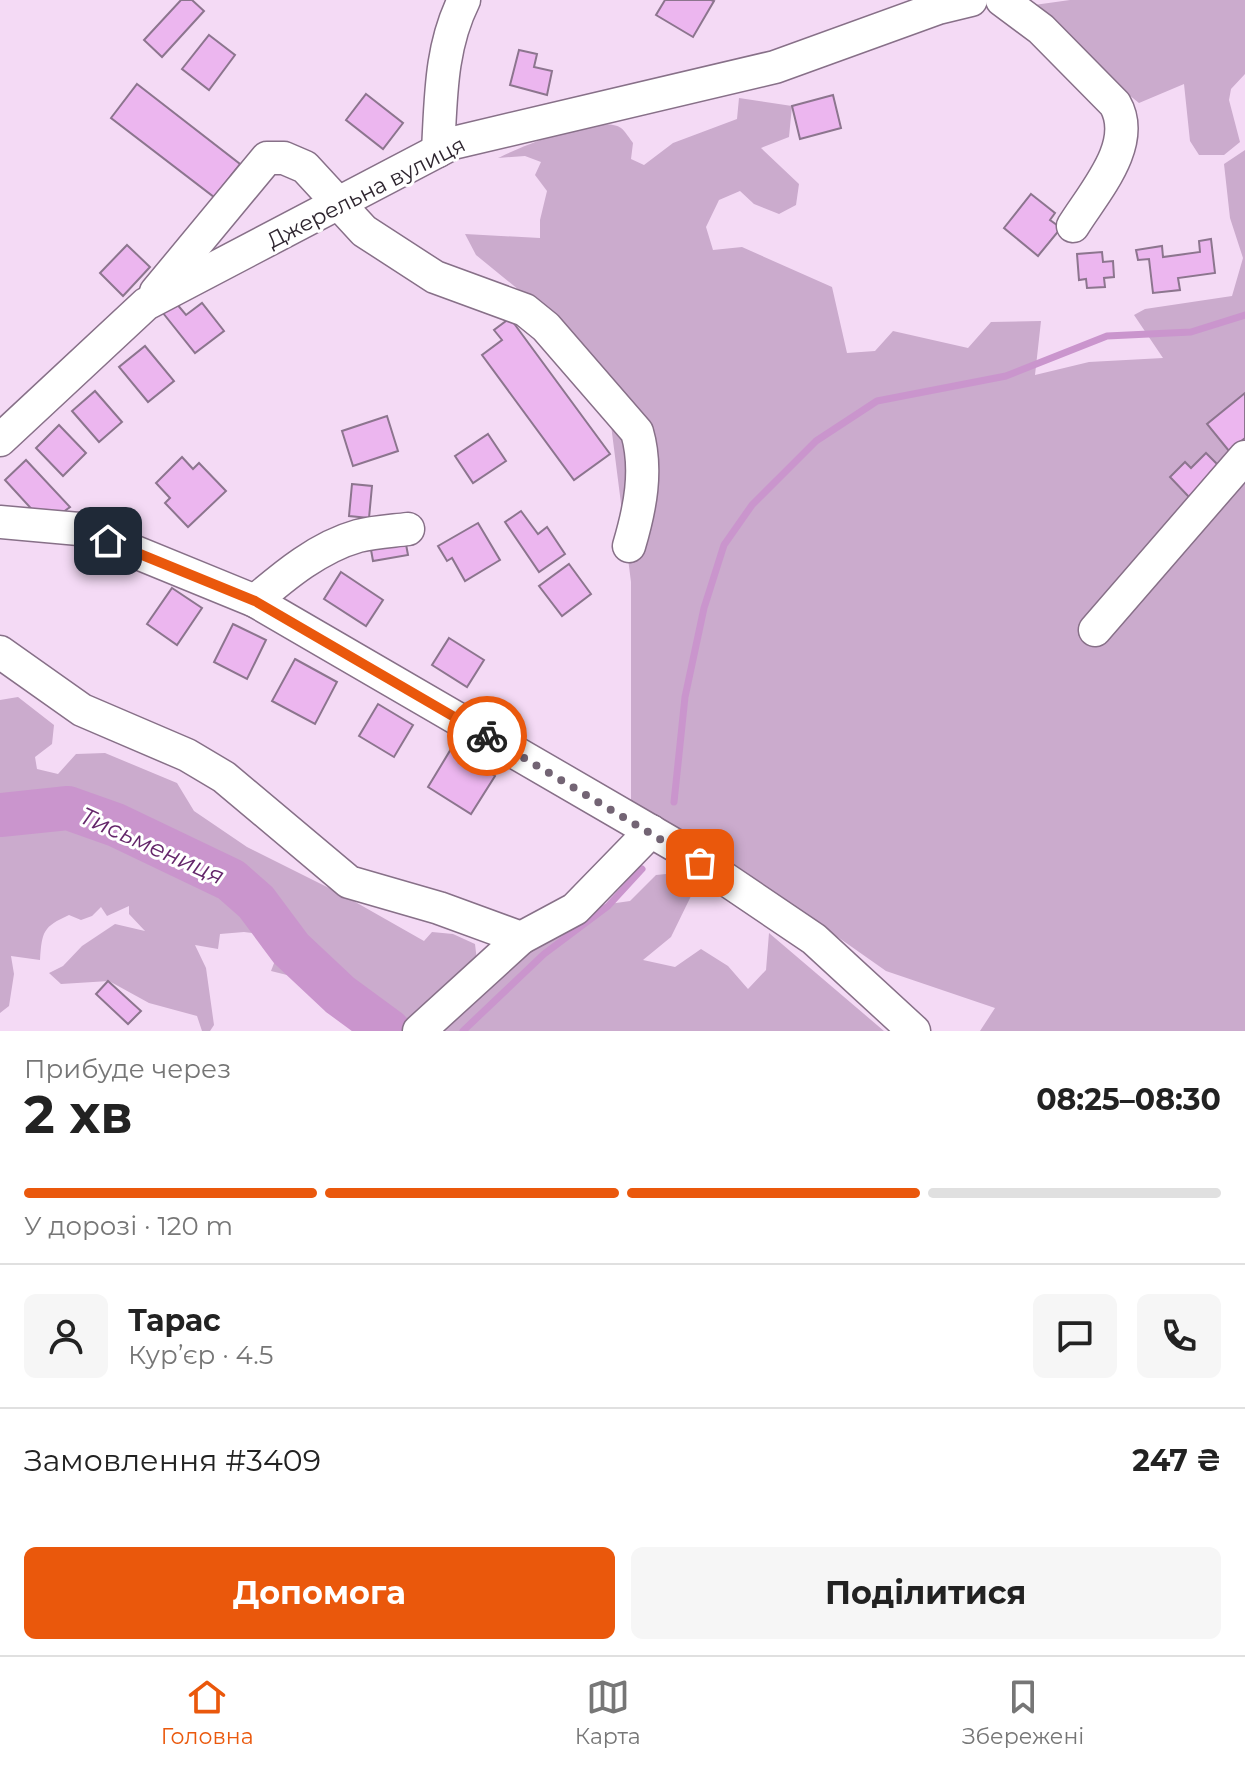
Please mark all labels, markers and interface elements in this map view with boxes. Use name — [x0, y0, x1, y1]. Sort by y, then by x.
street label: Джерельна вулиця — [262, 131, 470, 254]
pin — [74, 507, 142, 575]
icon: home — [86, 519, 130, 563]
courier — [447, 696, 527, 776]
icon: bike — [465, 714, 509, 758]
water label: Тисьмениця — [75, 801, 229, 890]
pin — [666, 829, 734, 897]
icon: bag — [678, 841, 722, 885]
text: Прибуде через — [24, 1053, 231, 1085]
text: 08:25–08:30 — [1036, 1081, 1221, 1118]
text: 2 хв — [24, 1083, 133, 1146]
text: У дорозі · 120 m — [24, 1210, 233, 1242]
button: person — [24, 1294, 108, 1378]
button: chat — [1033, 1294, 1117, 1378]
button: phone — [1137, 1294, 1221, 1378]
text: Тарас — [128, 1302, 221, 1339]
text: Кур’єр · 4.5 — [128, 1339, 274, 1371]
text: Замовлення #3409 — [24, 1442, 321, 1479]
text: 247 ₴ — [1132, 1442, 1221, 1479]
button: Допомога — [24, 1547, 615, 1639]
button: Поділитися — [631, 1547, 1221, 1639]
tab: Головна — [161, 1675, 253, 1750]
tab: Карта — [575, 1675, 641, 1750]
tab: Збережені — [962, 1675, 1084, 1750]

